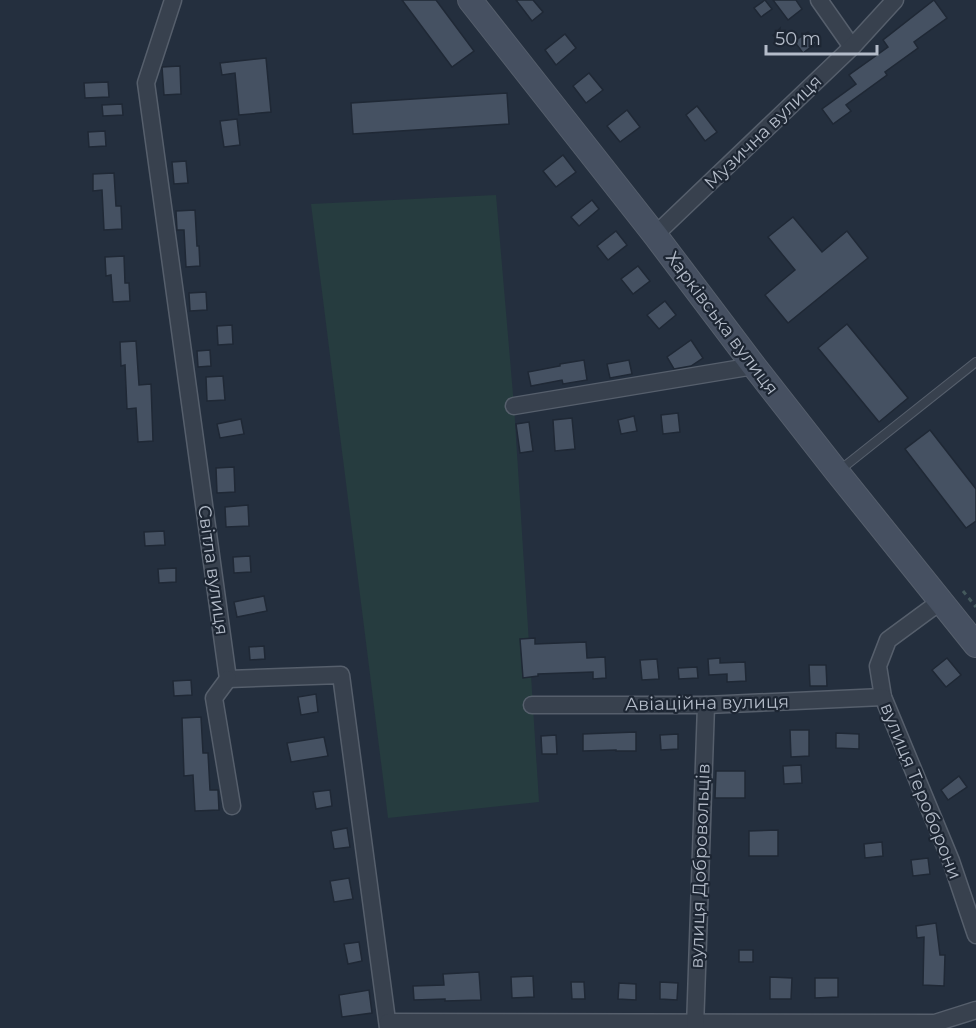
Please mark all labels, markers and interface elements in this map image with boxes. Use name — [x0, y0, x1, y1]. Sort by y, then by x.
scale bar — [766, 18, 877, 56]
text: 50 m — [775, 28, 821, 50]
street label: Музична вулиця — [700, 70, 826, 194]
street label: Харківська вулиця — [661, 247, 783, 399]
street label: Світла вулиця — [193, 504, 233, 636]
street label: Авіаційна вулиця — [625, 691, 789, 715]
street label: вулиця Тероборони — [876, 700, 966, 882]
street label: вулиця Добровольців — [685, 763, 715, 969]

